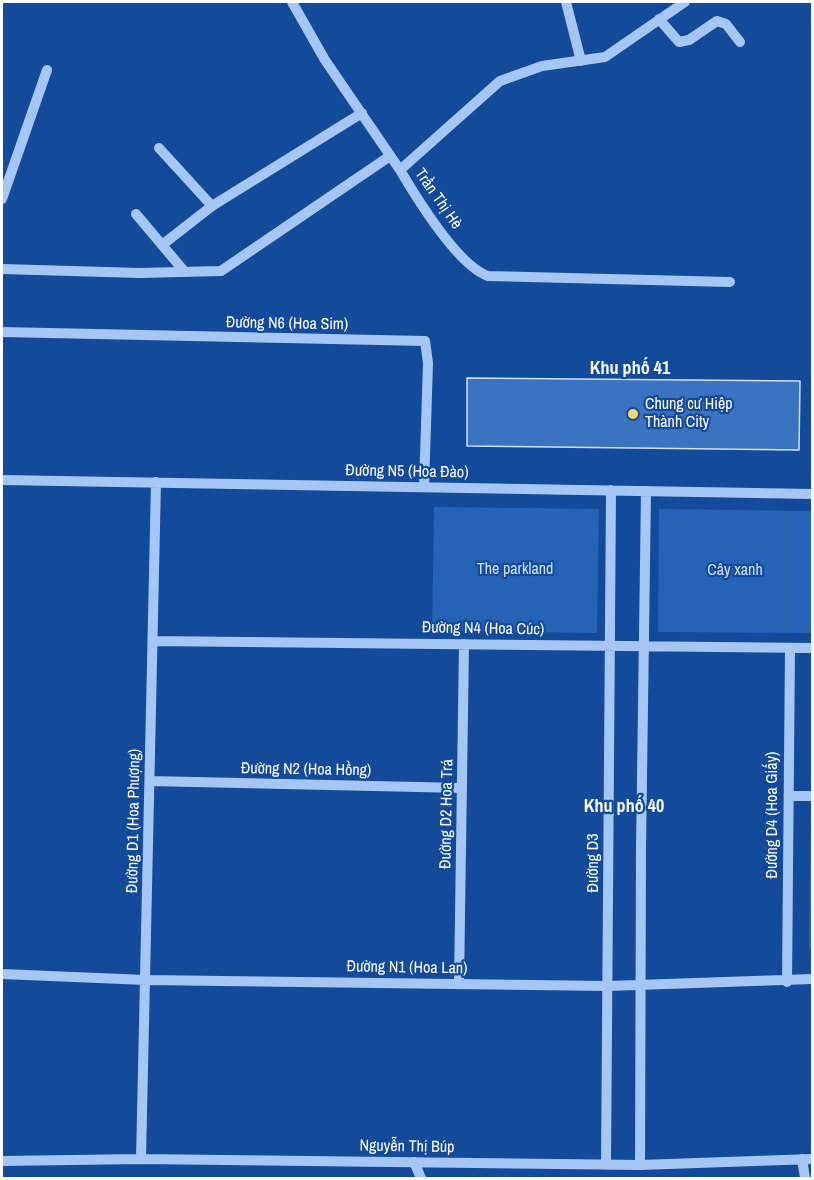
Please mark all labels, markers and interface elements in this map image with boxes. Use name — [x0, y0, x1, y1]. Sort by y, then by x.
street label: Trần Thị Hè — [410, 165, 466, 233]
street label: Đường N6 (Hoa Sim) — [226, 313, 348, 335]
district label: Khu phố 41 — [590, 358, 670, 380]
place label: Chung cư Hiệp Thành City — [645, 395, 733, 433]
marker: Chung cư Hiệp Thành City — [626, 407, 640, 421]
street label: Đường N5 (Hoa Đào) — [345, 461, 469, 483]
park label: The parkland — [477, 560, 553, 580]
park label: Cây xanh — [707, 561, 763, 581]
street label: Đường N4 (Hoa Cúc) — [422, 618, 544, 640]
street label: Đường D1 (Hoa Phượng) — [123, 749, 145, 893]
street label: Đường D4 (Hoa Giấy) — [763, 752, 783, 878]
street label: Đường N2 (Hoa Hồng) — [241, 759, 371, 781]
street label: Đường D2 Hoa Trá — [436, 759, 458, 869]
district label: Khu phố 40 — [584, 796, 664, 818]
street label: Đường D3 — [584, 833, 604, 893]
street label: Đường N1 (Hoa Lan) — [346, 957, 468, 979]
street label: Nguyễn Thị Búp — [359, 1137, 455, 1157]

